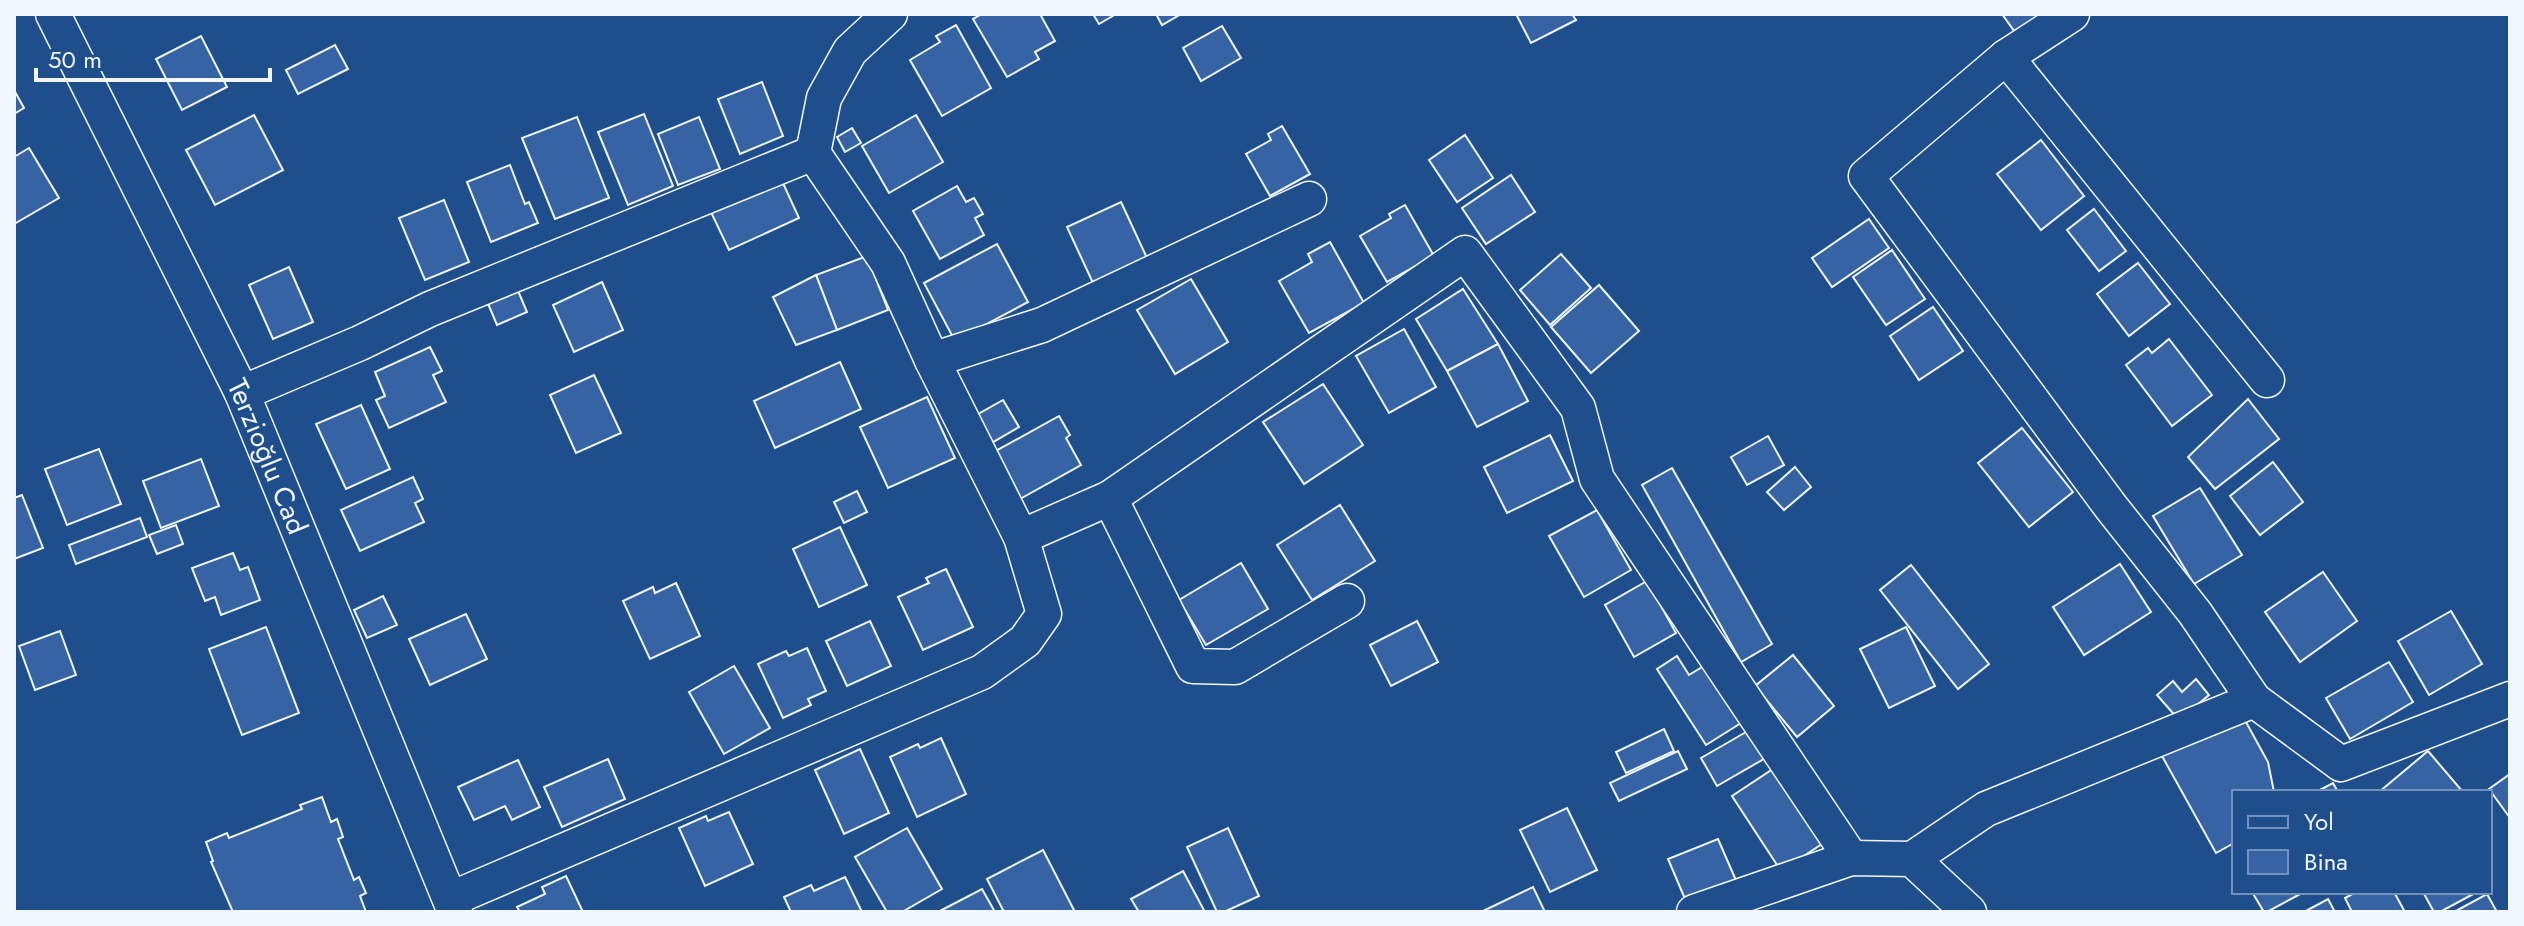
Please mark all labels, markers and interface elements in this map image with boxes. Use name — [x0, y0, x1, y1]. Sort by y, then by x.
scale bar — [36, 32, 270, 82]
text: 50 m — [48, 42, 102, 77]
street label: Terzioğlu Cad — [217, 371, 318, 540]
legend — [2232, 790, 2492, 894]
text: Yol — [2304, 804, 2334, 839]
text: Bina — [2304, 844, 2348, 879]

